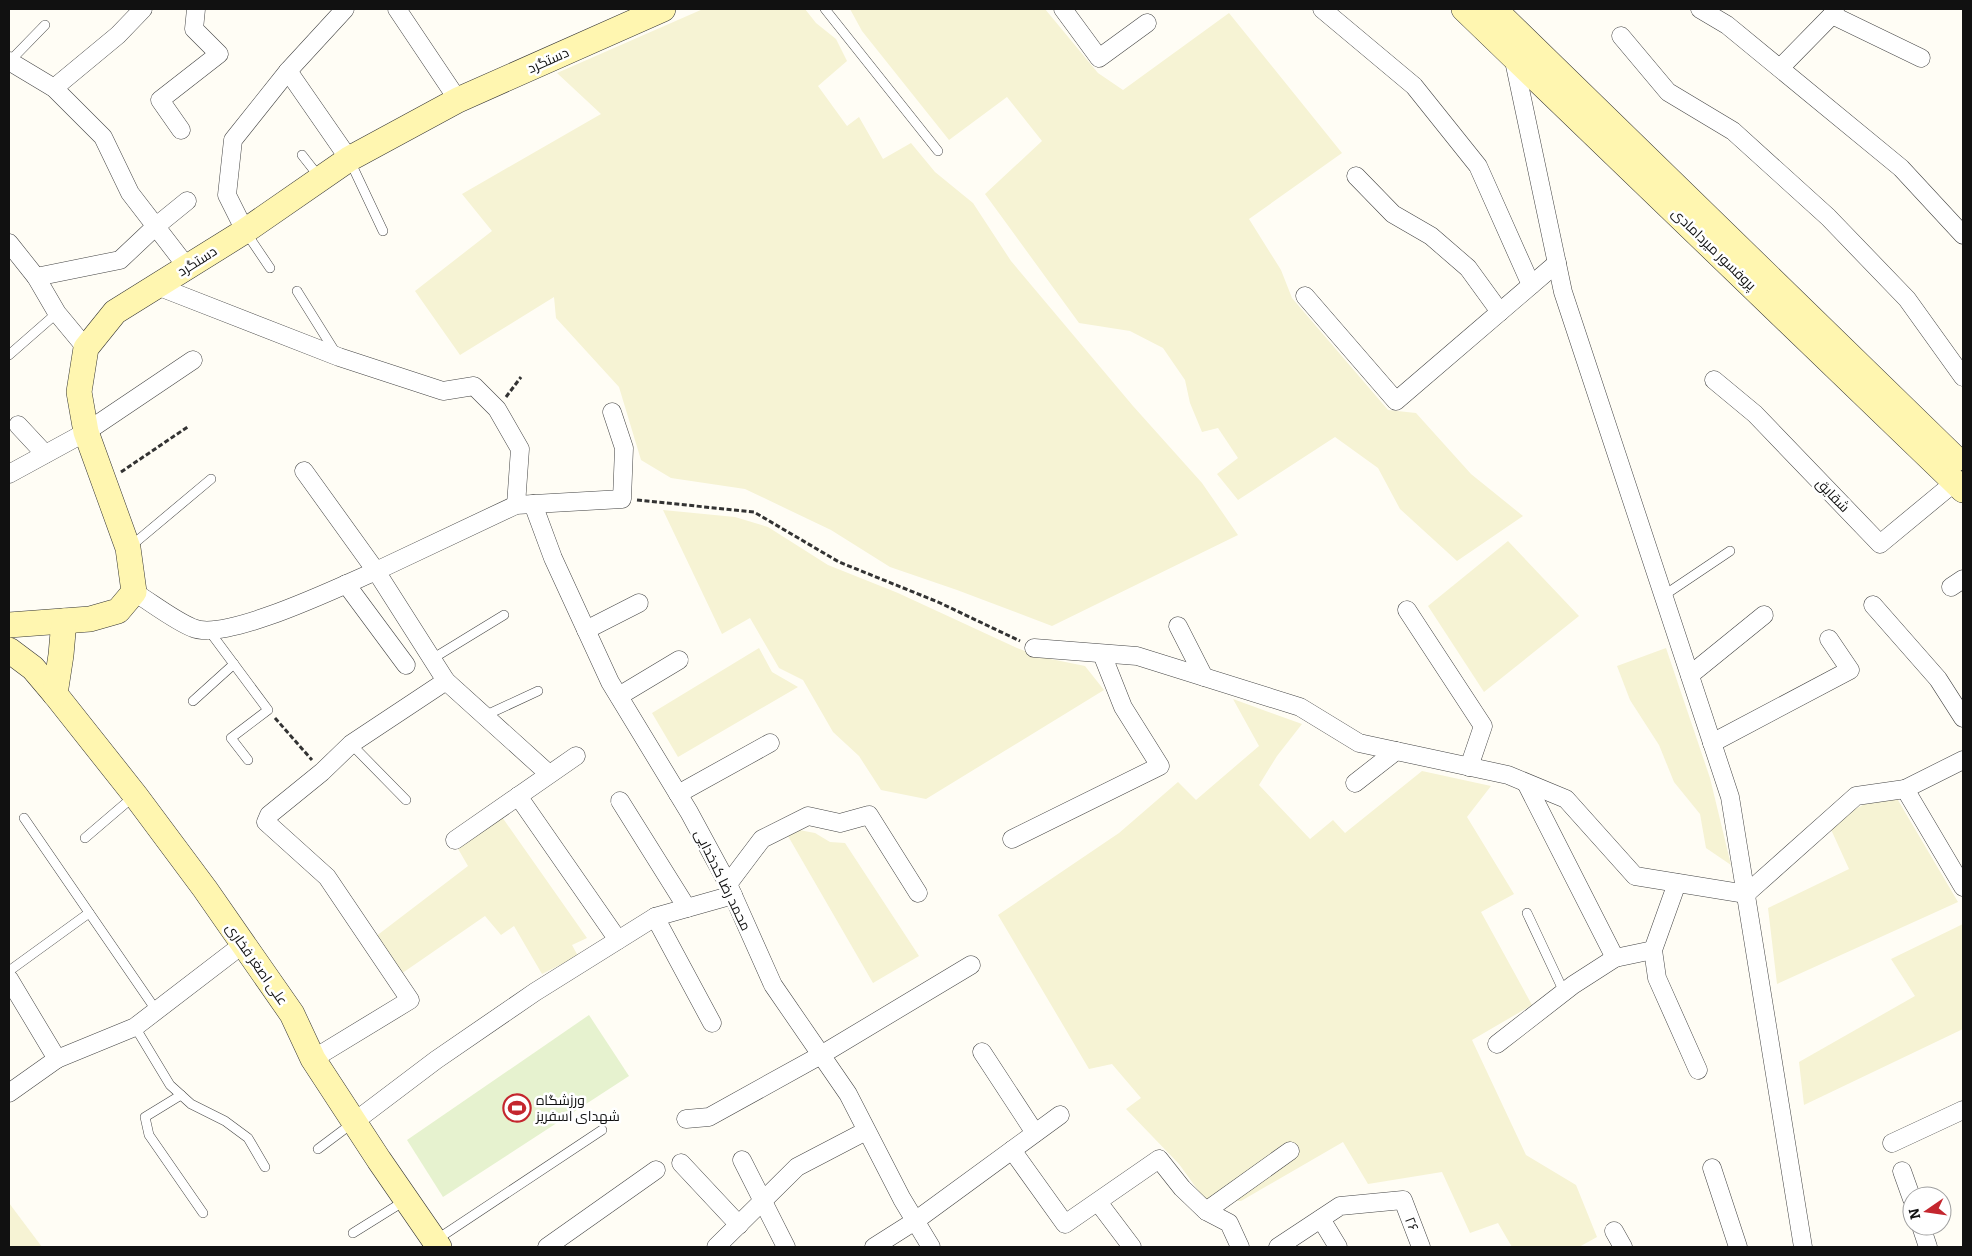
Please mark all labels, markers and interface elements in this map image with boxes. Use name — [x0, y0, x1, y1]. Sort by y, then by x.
street label: دستگرد — [525, 44, 571, 77]
street label: پروفسور میردامادی — [1667, 205, 1760, 295]
street label: دستگرد — [174, 243, 220, 280]
street label: شقایق — [1812, 475, 1853, 516]
street label: محمد رضا کدخدایی — [691, 827, 754, 934]
street label: علی اصغر فخاری — [222, 920, 291, 1009]
place label: ورزشگاه شهدای اسفریز — [535, 1092, 620, 1125]
sports icon: ورزشگاه شهدای اسفریز — [502, 1093, 532, 1123]
north arrow — [1902, 1186, 1952, 1236]
text: N — [1905, 1206, 1924, 1221]
street label: ۲۶ — [1401, 1215, 1422, 1234]

